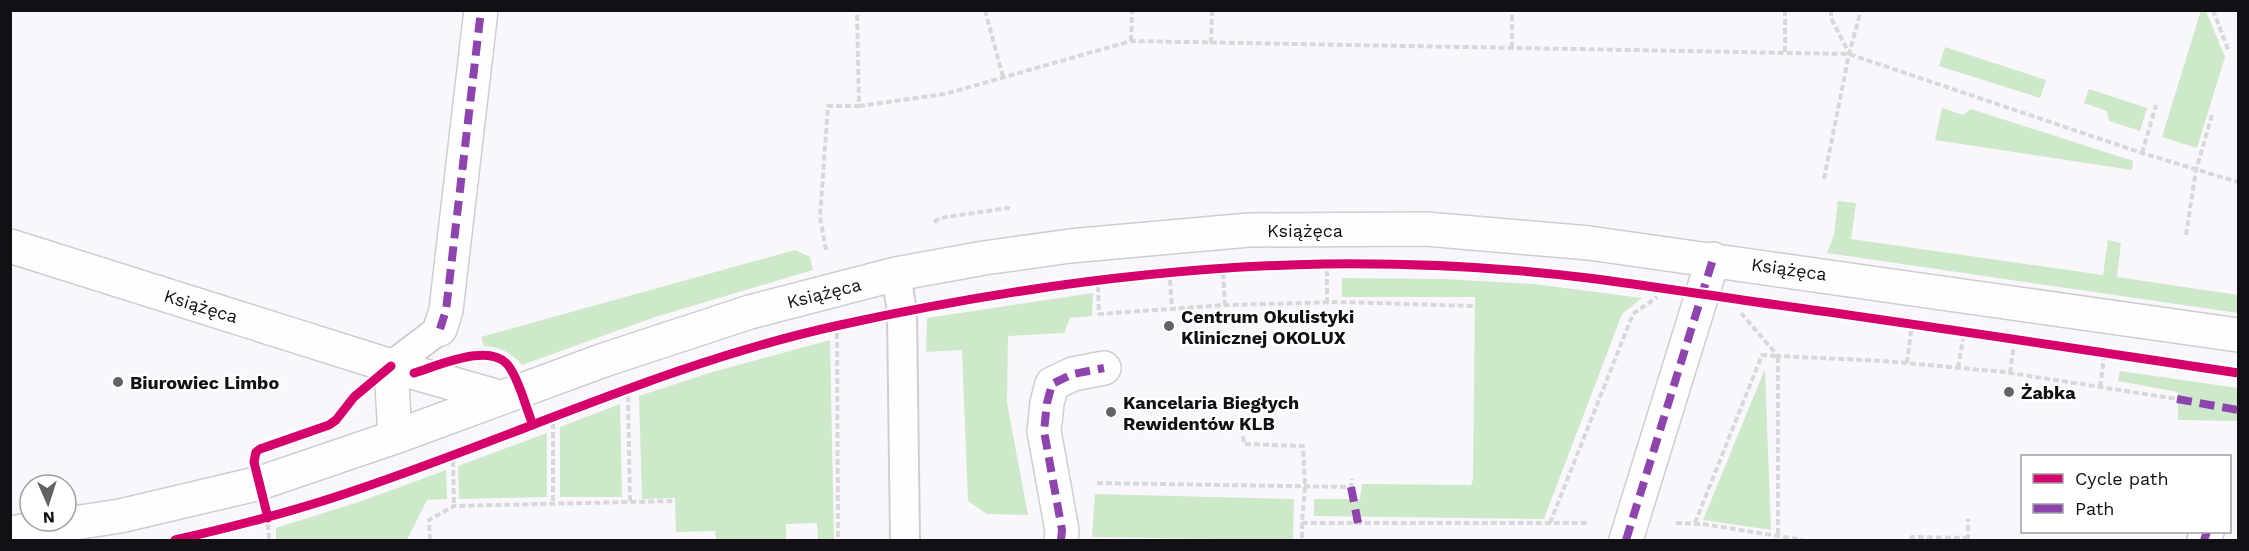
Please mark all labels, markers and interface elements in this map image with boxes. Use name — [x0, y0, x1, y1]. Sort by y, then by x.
street label: Książęca — [1267, 220, 1343, 241]
street label: Książęca — [1750, 253, 1828, 285]
street label: Książęca — [785, 274, 863, 312]
street label: Książęca — [162, 285, 240, 327]
place label: Centrum Okulistyki Klinicznej OKOLUX — [1181, 306, 1354, 348]
marker: Centrum Okulistyki Klinicznej OKOLUX — [1162, 319, 1176, 333]
place label: Biurowiec Limbo — [130, 372, 279, 393]
marker: Biurowiec Limbo — [111, 375, 125, 389]
place label: Żabka — [2021, 382, 2076, 403]
marker: Żabka — [2002, 385, 2016, 399]
place label: Kancelaria Biegłych Rewidentów KLB — [1123, 392, 1299, 434]
marker: Kancelaria Biegłych Rewidentów KLB — [1104, 405, 1118, 419]
legend — [2021, 455, 2231, 533]
text: Cycle path — [2075, 468, 2169, 489]
north arrow — [18, 473, 78, 533]
text: Path — [2075, 498, 2115, 519]
text: N — [42, 508, 55, 527]

